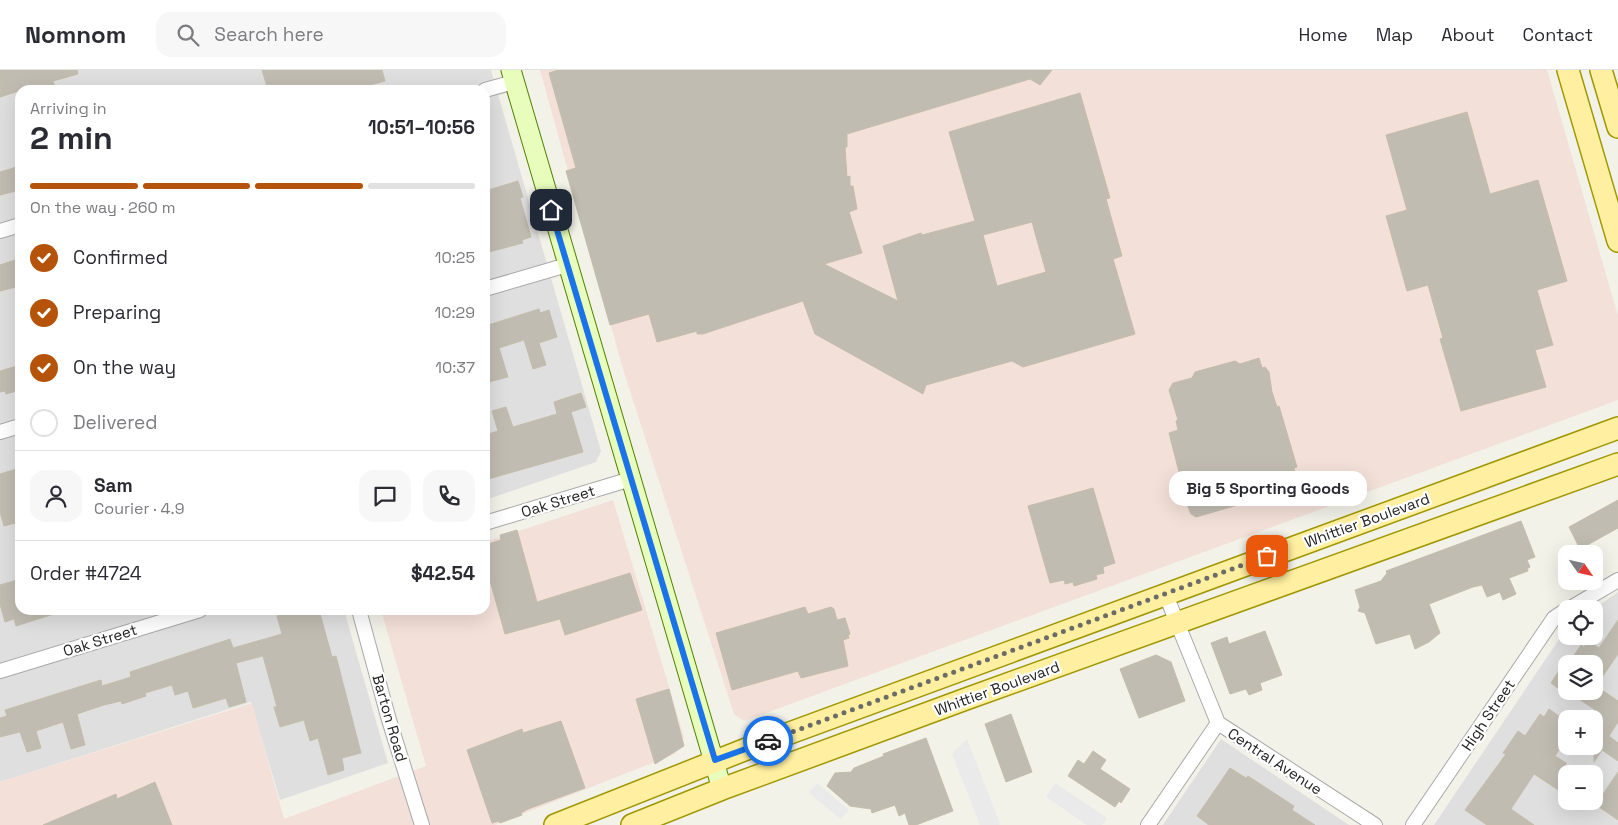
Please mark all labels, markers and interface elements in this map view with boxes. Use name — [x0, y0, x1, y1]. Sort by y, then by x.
search box — [156, 12, 506, 57]
text: Nomnom — [25, 19, 126, 50]
icon: search — [174, 21, 202, 49]
text: Search here — [214, 22, 324, 47]
text: Home — [1299, 23, 1348, 46]
text: Map — [1376, 23, 1413, 46]
text: About — [1441, 23, 1495, 46]
text: Contact — [1523, 23, 1593, 46]
text: Arriving in — [30, 98, 107, 119]
text: 10:51–10:56 — [368, 115, 475, 140]
text: 2 min — [30, 118, 113, 158]
pin — [530, 189, 572, 231]
icon: home — [537, 196, 565, 224]
text: On the way · 260 m — [30, 197, 176, 218]
icon: check — [30, 244, 58, 272]
text: Confirmed — [73, 245, 168, 270]
text: 10:25 — [435, 247, 475, 268]
icon: check — [30, 299, 58, 327]
text: Preparing — [73, 300, 161, 325]
text: 10:29 — [435, 302, 475, 323]
icon: check — [30, 354, 58, 382]
text: On the way — [73, 355, 176, 380]
text: 10:37 — [435, 357, 475, 378]
text: Delivered — [73, 410, 158, 435]
button: person — [30, 470, 82, 522]
button: chat — [359, 470, 411, 522]
button: phone — [423, 470, 475, 522]
callout: Big 5 Sporting Goods — [1168, 471, 1366, 506]
text: Sam — [94, 473, 133, 498]
text: Big 5 Sporting Goods — [1186, 478, 1350, 499]
street label: Oak Street — [519, 481, 597, 521]
street label: Whittier Boulevard — [1302, 489, 1432, 551]
text: Courier · 4.9 — [94, 498, 184, 519]
pin — [1246, 535, 1288, 577]
icon: bag — [1253, 542, 1281, 570]
north arrow — [1558, 545, 1602, 590]
map controls — [1558, 545, 1603, 810]
text: Order #4724 — [30, 561, 142, 586]
text: $42.54 — [411, 561, 475, 586]
button: locate — [1558, 600, 1603, 645]
street label: Oak Street — [61, 620, 139, 660]
button: layers — [1558, 655, 1603, 700]
street label: Whittier Boulevard — [932, 657, 1062, 719]
street label: Barton Road — [368, 672, 412, 764]
street label: High Street — [1457, 676, 1519, 754]
button: + — [1558, 710, 1603, 755]
courier — [743, 716, 793, 766]
street label: Central Avenue — [1224, 723, 1326, 799]
icon: car — [754, 727, 782, 755]
button: − — [1558, 765, 1603, 810]

